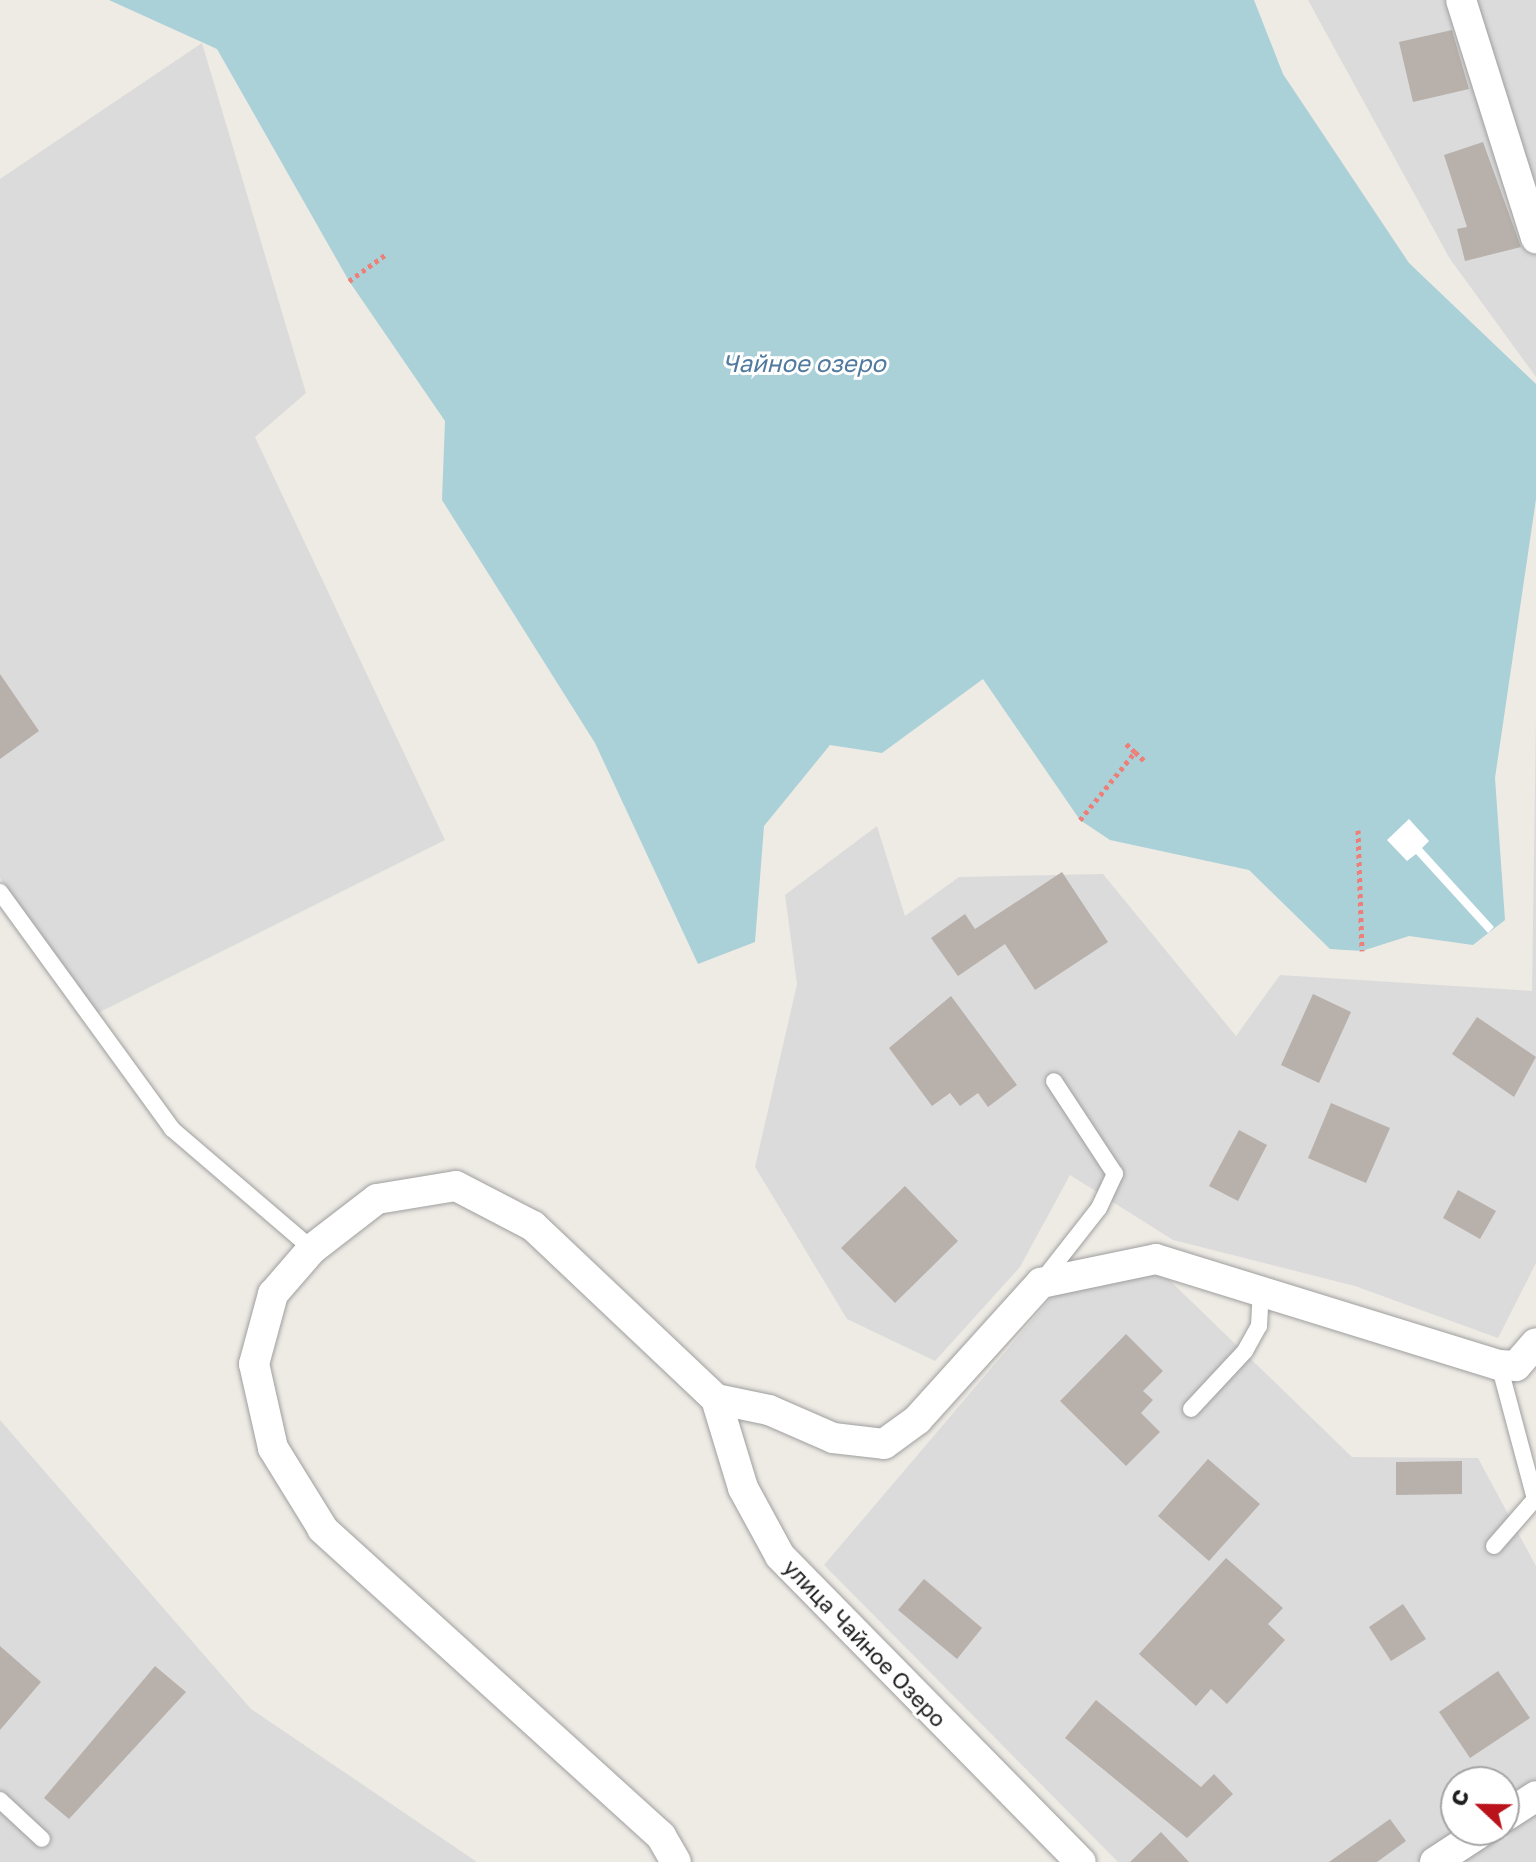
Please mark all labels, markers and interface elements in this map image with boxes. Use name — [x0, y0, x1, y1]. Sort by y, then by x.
water label: Чайное озеро — [722, 349, 886, 377]
street label: улица Чайное Озеро — [778, 1554, 952, 1732]
north arrow — [1440, 1766, 1520, 1846]
text: С — [1444, 1785, 1475, 1810]

